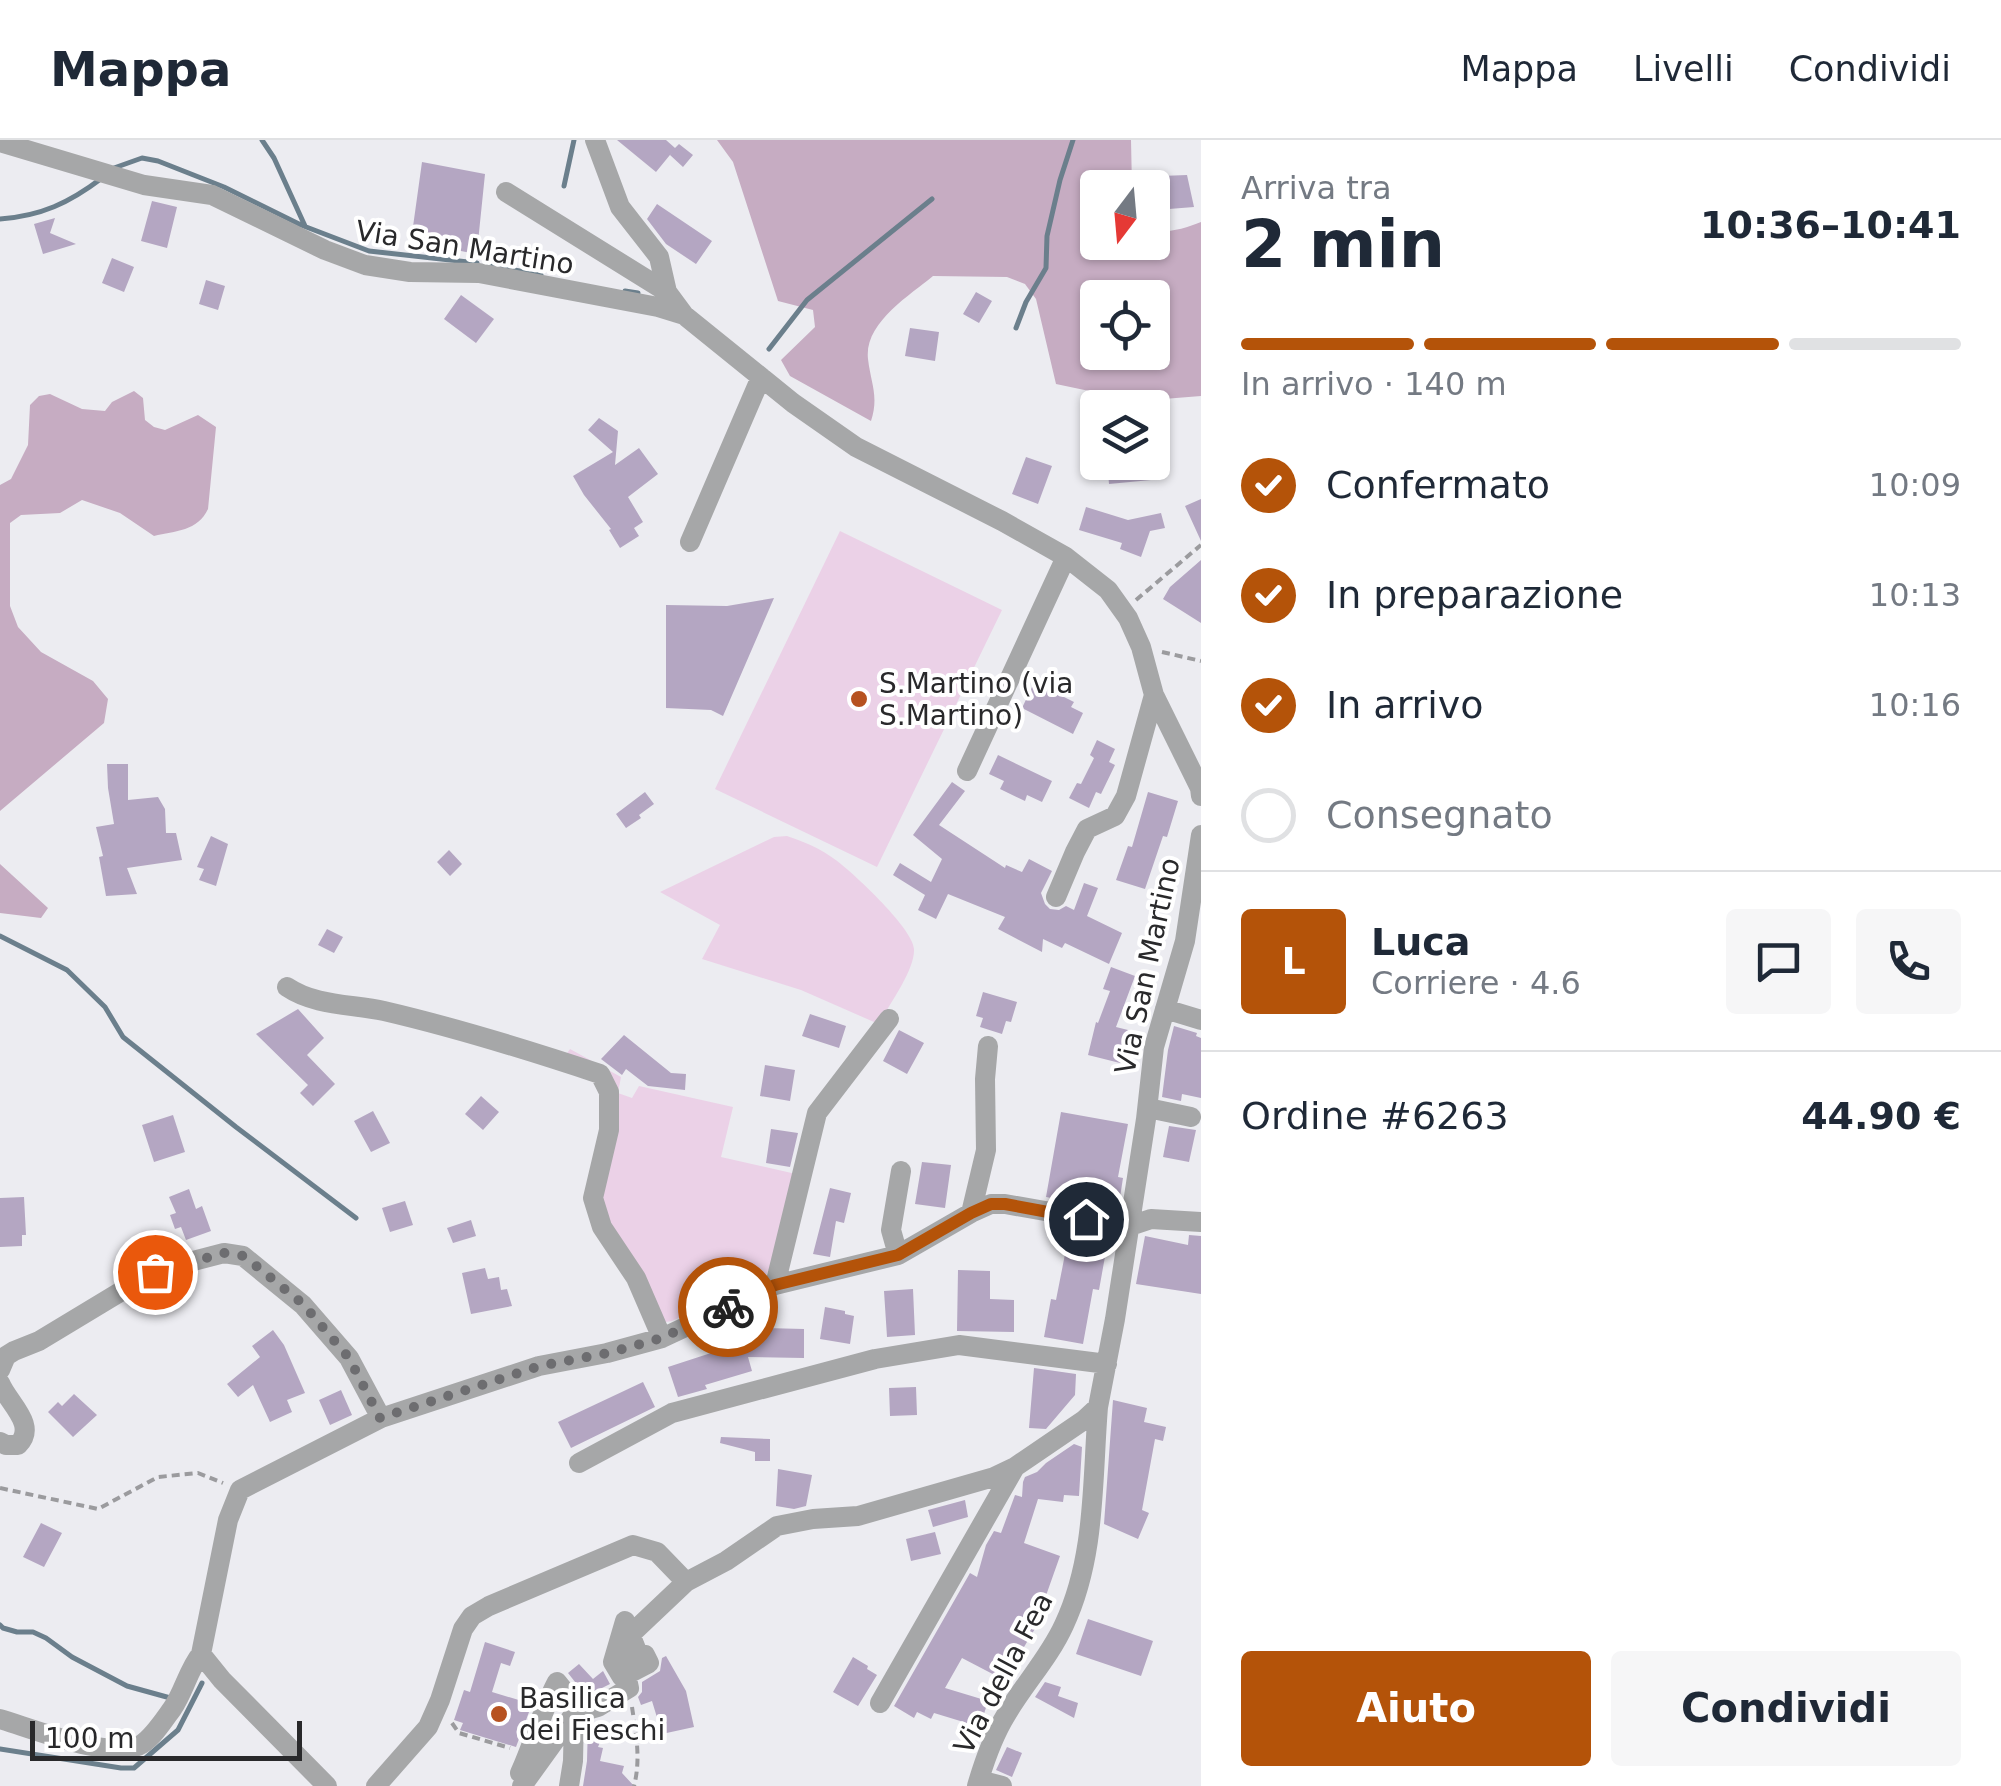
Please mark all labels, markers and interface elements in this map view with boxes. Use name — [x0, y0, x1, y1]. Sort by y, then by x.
text: Mappa — [50, 41, 231, 97]
text: Mappa — [1460, 49, 1578, 89]
text: Livelli — [1633, 49, 1734, 89]
text: Condividi — [1789, 49, 1951, 89]
text: Arriva tra — [1241, 169, 1392, 207]
north arrow — [1080, 170, 1170, 260]
map controls — [1080, 170, 1170, 480]
text: 10:36–10:41 — [1700, 203, 1961, 247]
text: 2 min — [1241, 207, 1445, 282]
street label: Via San Martino — [353, 214, 576, 281]
button: locate — [1080, 280, 1170, 370]
text: In arrivo · 140 m — [1241, 365, 1507, 403]
button: layers — [1080, 390, 1170, 480]
icon: check — [1241, 458, 1296, 513]
text: Confermato — [1326, 463, 1550, 507]
text: 10:09 — [1869, 466, 1961, 504]
icon: check — [1241, 568, 1296, 623]
text: In preparazione — [1326, 573, 1623, 617]
text: 10:13 — [1869, 576, 1961, 614]
place label: S.Martino (via S.Martino) — [879, 667, 1073, 732]
icon: check — [1241, 678, 1296, 733]
text: In arrivo — [1326, 683, 1484, 727]
text: 10:16 — [1869, 686, 1961, 724]
marker: S.Martino (via S.Martino) — [848, 688, 870, 710]
text: Consegnato — [1326, 793, 1553, 837]
street label: Via San Martino — [1108, 855, 1187, 1077]
button: chat — [1726, 909, 1831, 1014]
button: phone — [1856, 909, 1961, 1014]
text: Luca — [1371, 920, 1470, 964]
text: L — [1281, 939, 1306, 983]
text: Corriere · 4.6 — [1371, 964, 1581, 1002]
text: Ordine #6263 — [1241, 1094, 1509, 1138]
text: 44.90 € — [1801, 1094, 1961, 1138]
pin — [1044, 1177, 1129, 1262]
icon: home — [1059, 1192, 1114, 1247]
pin — [113, 1230, 198, 1315]
icon: bag — [128, 1245, 183, 1300]
courier — [678, 1257, 778, 1357]
icon: bike — [701, 1280, 756, 1335]
street label: Via della Fea — [947, 1587, 1060, 1760]
button: Aiuto — [1241, 1651, 1591, 1766]
button: Condividi — [1611, 1651, 1961, 1766]
place label: Basilica dei Fieschi — [519, 1682, 665, 1747]
marker: Basilica dei Fieschi — [488, 1703, 510, 1725]
scale bar — [30, 1716, 302, 1760]
text: 100 m — [45, 1722, 135, 1755]

